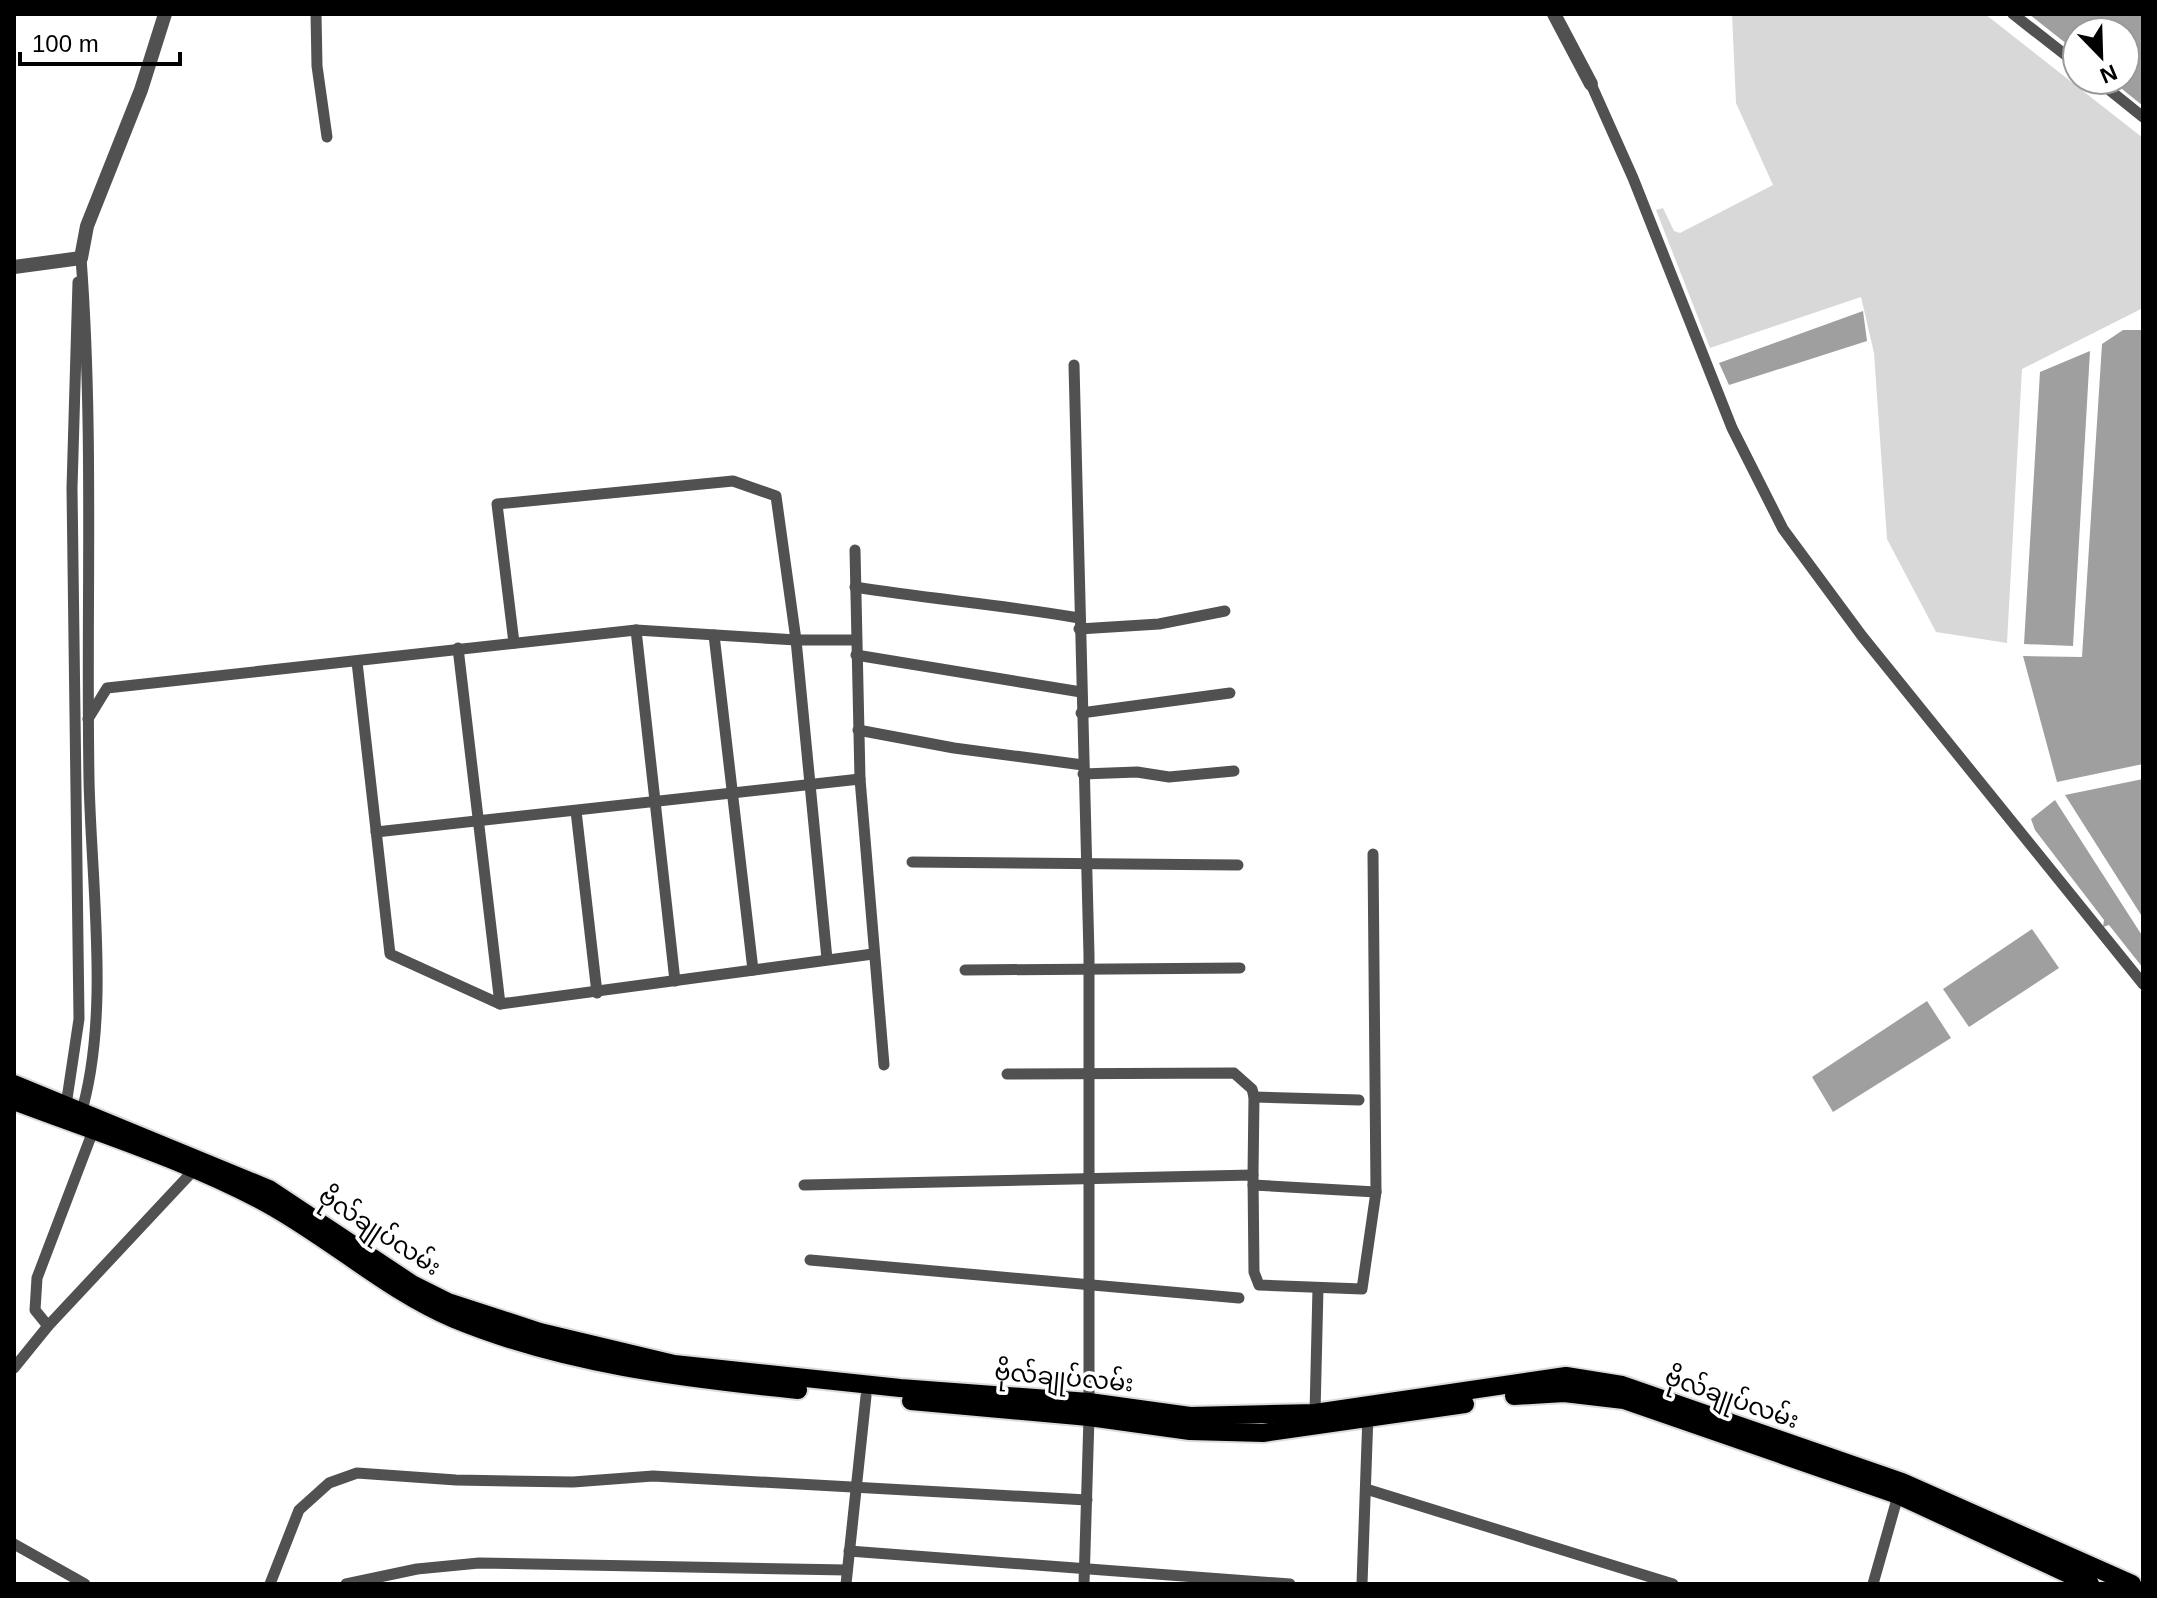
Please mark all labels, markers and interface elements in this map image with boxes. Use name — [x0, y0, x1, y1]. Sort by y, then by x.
scale bar — [20, 16, 180, 66]
north arrow — [2061, 16, 2141, 96]
text: 100 m — [32, 30, 99, 57]
text: N — [2096, 59, 2121, 89]
street label: ဗိုလ်ချုပ်လမ်း — [311, 1180, 447, 1285]
street label: ဗိုလ်ချုပ်လမ်း — [993, 1355, 1135, 1403]
street label: ဗိုလ်ချုပ်လမ်း — [1660, 1361, 1803, 1439]

